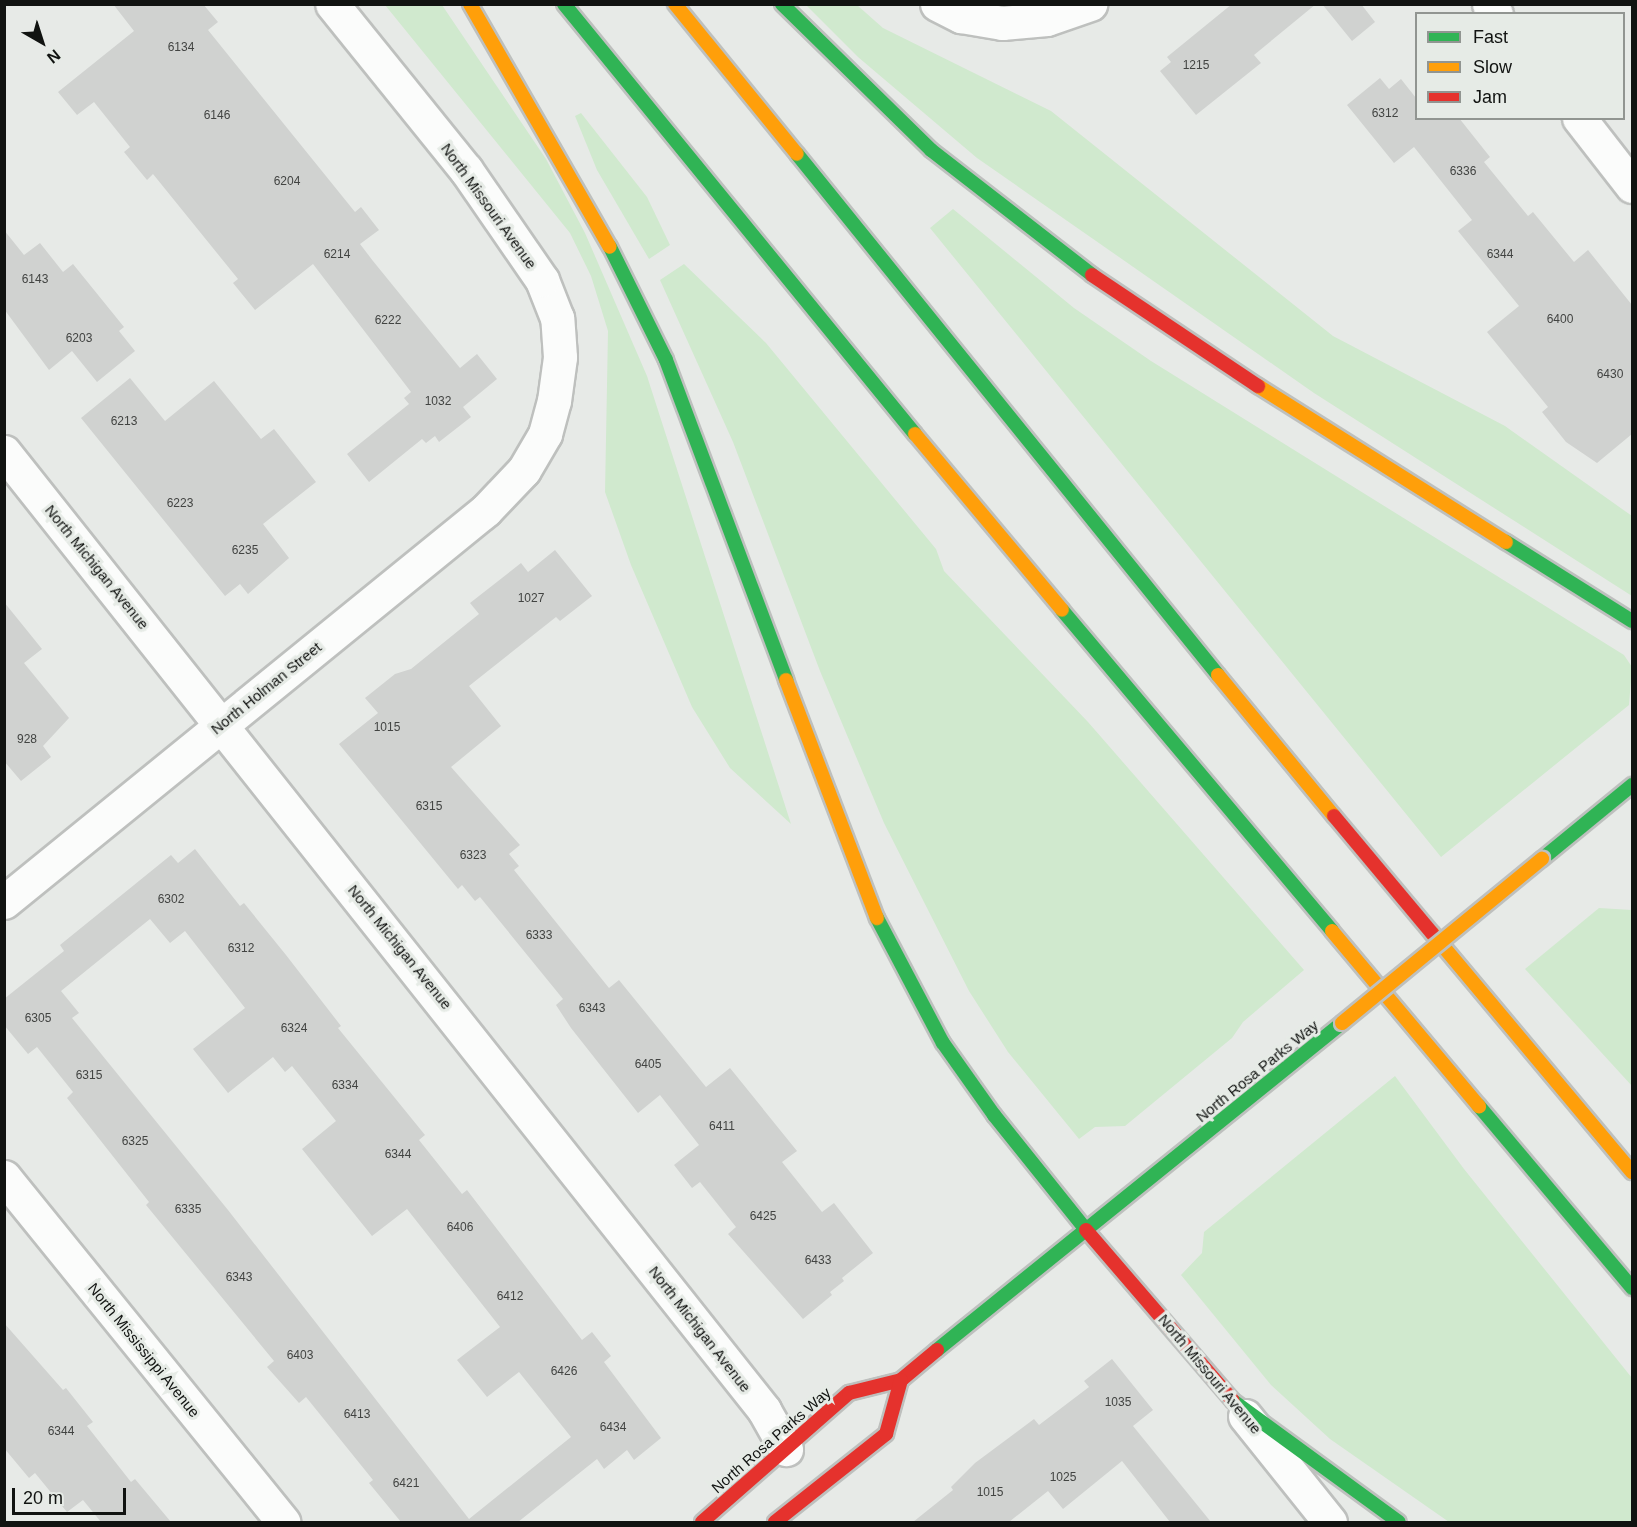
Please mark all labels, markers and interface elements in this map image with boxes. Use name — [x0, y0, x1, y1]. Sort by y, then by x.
north arrow — [12, 12, 72, 72]
legend — [1415, 12, 1625, 120]
text: Fast — [1473, 27, 1508, 47]
house number: 6134 — [168, 41, 194, 55]
text: N — [44, 46, 63, 67]
text: Slow — [1473, 57, 1512, 77]
house number: 1215 — [1183, 59, 1209, 73]
text: Jam — [1473, 87, 1507, 107]
house number: 6312 — [1372, 107, 1398, 121]
house number: 6146 — [204, 109, 230, 123]
street label: North Missouri Avenue — [437, 139, 541, 273]
house number: 6336 — [1450, 165, 1476, 179]
house number: 6204 — [274, 175, 300, 189]
house number: 6214 — [324, 248, 350, 262]
house number: 6344 — [1487, 248, 1513, 262]
house number: 6143 — [22, 273, 48, 287]
house number: 6400 — [1547, 313, 1573, 327]
house number: 6222 — [375, 314, 401, 328]
house number: 6203 — [66, 332, 92, 346]
house number: 6430 — [1597, 368, 1623, 382]
house number: 1032 — [425, 395, 451, 409]
house number: 6213 — [111, 415, 137, 429]
house number: 6223 — [167, 497, 193, 511]
street label: North Michigan Avenue — [41, 501, 153, 633]
house number: 6235 — [232, 544, 258, 558]
house number: 1027 — [518, 592, 544, 606]
street label: North Holman Street — [207, 638, 325, 738]
house number: 1015 — [374, 721, 400, 735]
house number: 928 — [17, 733, 37, 747]
house number: 6315 — [416, 800, 442, 814]
house number: 6323 — [460, 849, 486, 863]
street label: North Michigan Avenue — [344, 881, 456, 1013]
house number: 6302 — [158, 893, 184, 907]
house number: 6333 — [526, 929, 552, 943]
house number: 6312 — [228, 942, 254, 956]
house number: 6343 — [579, 1002, 605, 1016]
house number: 6305 — [25, 1012, 51, 1026]
street label: North Rosa Parks Way — [1192, 1016, 1322, 1126]
house number: 6324 — [281, 1022, 307, 1036]
house number: 6405 — [635, 1058, 661, 1072]
house number: 6315 — [76, 1069, 102, 1083]
house number: 6334 — [332, 1079, 358, 1093]
house number: 6411 — [709, 1120, 735, 1134]
house number: 6325 — [122, 1135, 148, 1149]
house number: 6344 — [385, 1148, 411, 1162]
house number: 6335 — [175, 1203, 201, 1217]
house number: 6425 — [750, 1210, 776, 1224]
house number: 6406 — [447, 1221, 473, 1235]
house number: 6433 — [805, 1254, 831, 1268]
street label: North Michigan Avenue — [645, 1262, 755, 1396]
house number: 6343 — [226, 1271, 252, 1285]
street label: North Mississippi Avenue — [84, 1279, 204, 1421]
house number: 6412 — [497, 1290, 523, 1304]
street label: North Missouri Avenue — [1154, 1310, 1266, 1438]
house number: 6403 — [287, 1349, 313, 1363]
house number: 6426 — [551, 1365, 577, 1379]
street label: North Rosa Parks Way — [708, 1383, 834, 1497]
house number: 1035 — [1105, 1396, 1131, 1410]
house number: 6413 — [344, 1408, 370, 1422]
house number: 6434 — [600, 1421, 626, 1435]
house number: 6344 — [48, 1425, 74, 1439]
house number: 1025 — [1050, 1471, 1076, 1485]
scale bar — [15, 1476, 129, 1514]
house number: 6421 — [393, 1477, 419, 1491]
house number: 1015 — [977, 1486, 1003, 1500]
text: 20 m — [23, 1488, 63, 1508]

